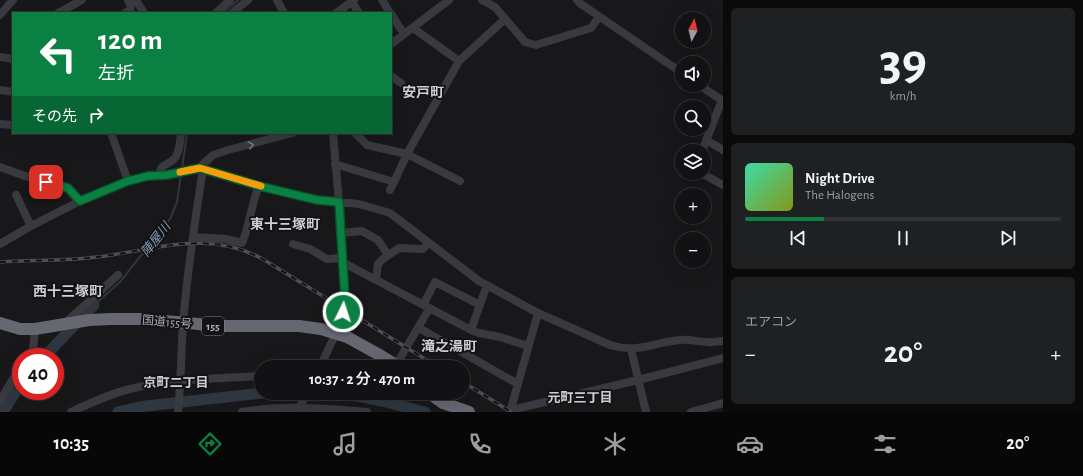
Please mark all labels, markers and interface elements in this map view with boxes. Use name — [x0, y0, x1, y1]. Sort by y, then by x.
north arrow — [675, 12, 711, 48]
map controls — [675, 12, 711, 268]
text: 120 m — [98, 27, 163, 55]
icon: left — [32, 28, 84, 80]
text: 39 — [879, 37, 927, 89]
button: sound — [675, 56, 711, 92]
text: 左折 — [98, 65, 134, 83]
district label: 安戸町 — [402, 85, 444, 100]
text: km/h — [890, 90, 916, 103]
button: search — [675, 100, 711, 136]
icon: right — [85, 104, 107, 126]
text: その先 — [32, 109, 77, 124]
one-way arrow — [248, 141, 254, 149]
button: layers — [675, 144, 711, 180]
pin — [29, 165, 63, 199]
icon: arrive — [35, 171, 57, 193]
text: Night Drive — [805, 171, 875, 186]
button: + — [675, 188, 711, 224]
text: The Halogens — [805, 189, 874, 202]
district label: 東十三塚町 — [250, 217, 320, 232]
water label: 陣屋川 — [138, 218, 175, 259]
icon: previous — [787, 227, 809, 249]
icon: pause — [892, 227, 914, 249]
icon: next — [997, 227, 1019, 249]
button: − — [675, 232, 711, 268]
district label: 西十三塚町 — [33, 284, 103, 299]
position arrow — [322, 291, 364, 333]
street label: 国道155号 — [141, 313, 193, 330]
text: エアコン — [745, 316, 797, 329]
road number: 155 — [202, 317, 224, 335]
text: 20° — [884, 338, 922, 368]
district label: 滝之湯町 — [421, 339, 477, 354]
text: − — [745, 343, 756, 365]
text: + — [1050, 343, 1061, 365]
speed limit sign: 40 — [12, 348, 64, 400]
text: 10:37 · 2 分 · 470 m — [309, 372, 415, 387]
district label: 京町二丁目 — [143, 376, 209, 390]
district label: 元町三丁目 — [547, 391, 613, 405]
icon: directions — [196, 430, 224, 458]
icon: music — [331, 430, 359, 458]
icon: phone — [466, 430, 494, 458]
icon: climate — [601, 430, 629, 458]
icon: car — [736, 430, 764, 458]
icon: filters — [871, 430, 899, 458]
text: 10:35 — [54, 435, 89, 453]
text: 20° — [1006, 435, 1029, 453]

